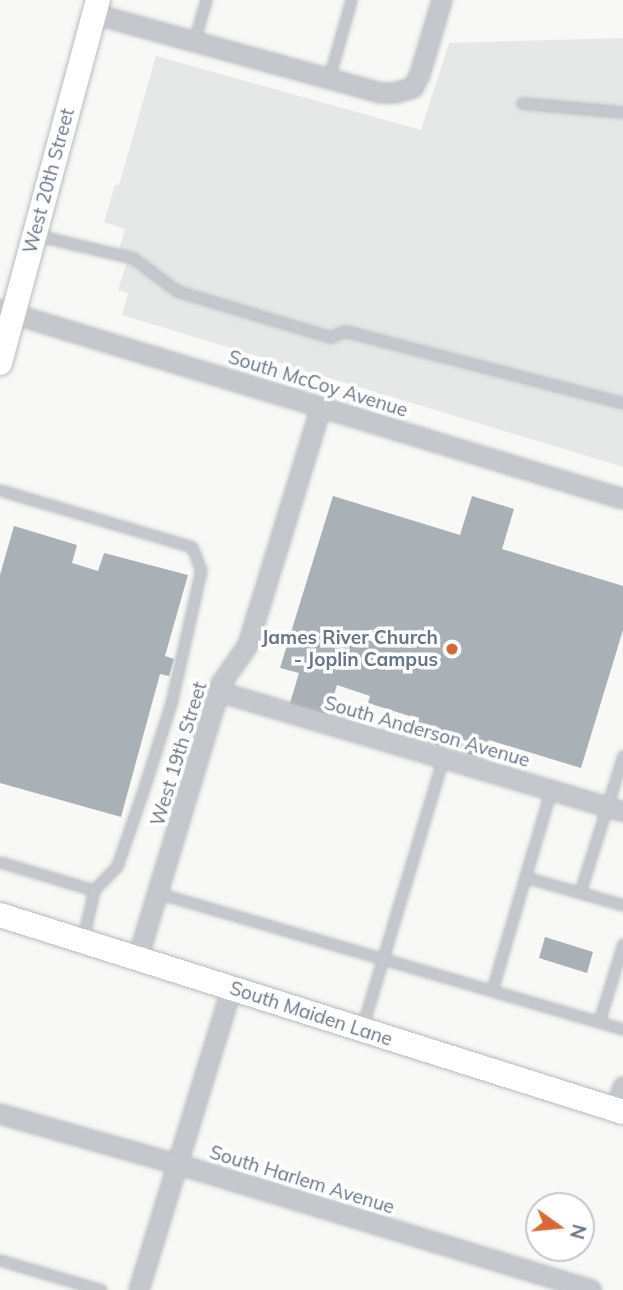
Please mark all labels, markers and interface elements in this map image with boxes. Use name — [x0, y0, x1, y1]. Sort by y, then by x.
street label: West 20th Street — [19, 106, 79, 256]
street label: South McCoy Avenue — [226, 346, 410, 422]
place label: James River Church - Joplin Campus — [261, 627, 438, 671]
marker: James River Church - Joplin Campus — [444, 641, 460, 657]
street label: West 19th Street — [146, 679, 212, 829]
street label: South Anderson Avenue — [322, 692, 532, 772]
street label: South Maiden Lane — [227, 977, 395, 1051]
street label: South Harlem Avenue — [207, 1141, 397, 1219]
north arrow — [525, 1192, 595, 1262]
text: N — [565, 1222, 592, 1242]

